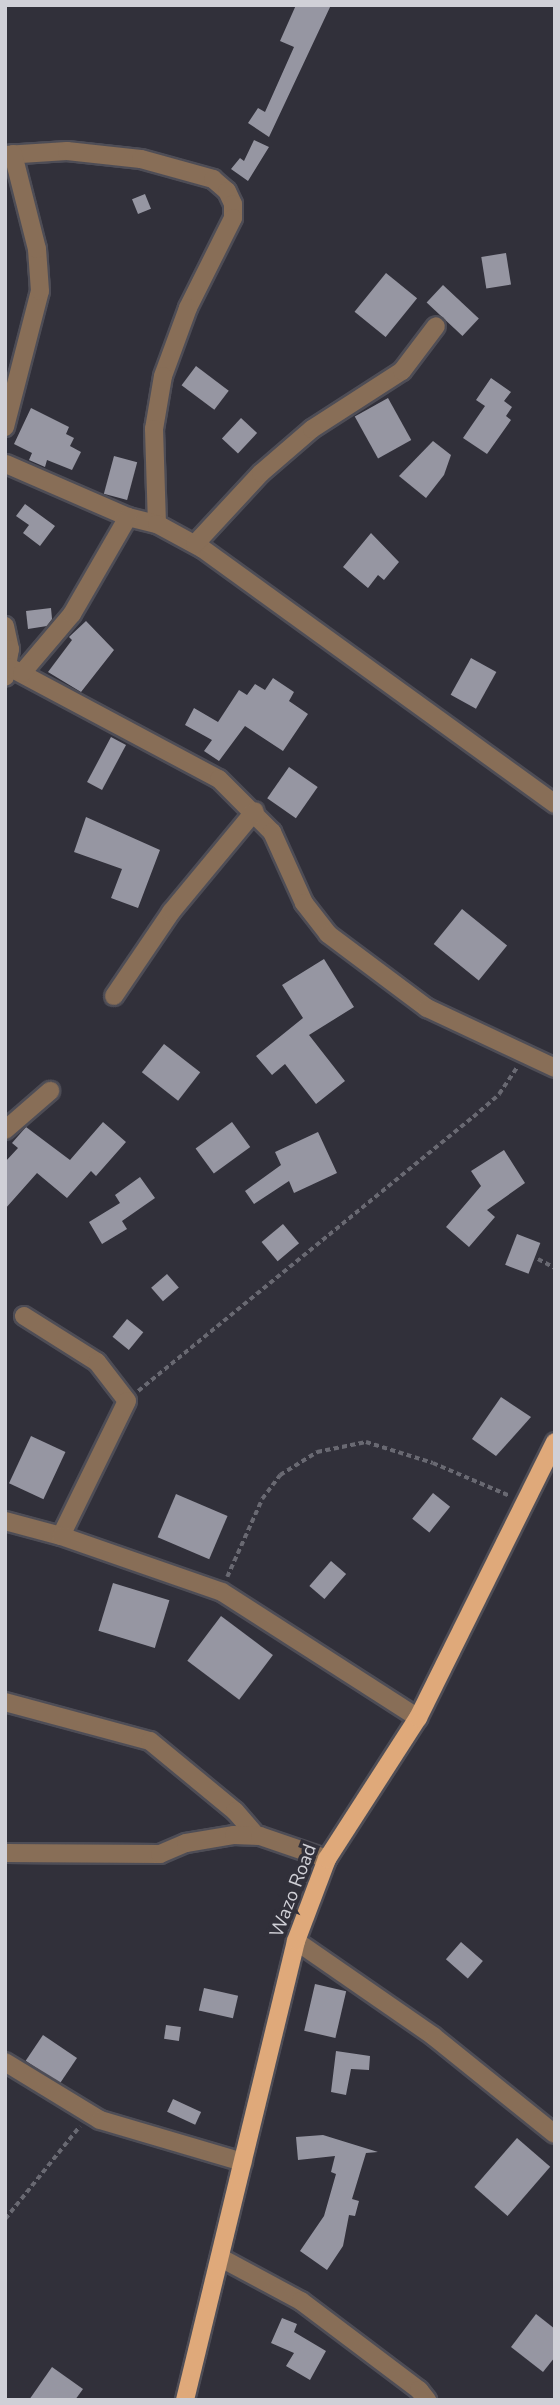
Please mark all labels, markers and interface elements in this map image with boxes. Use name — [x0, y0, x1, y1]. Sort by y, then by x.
street label: Wazo Road — [266, 1841, 322, 1941]

